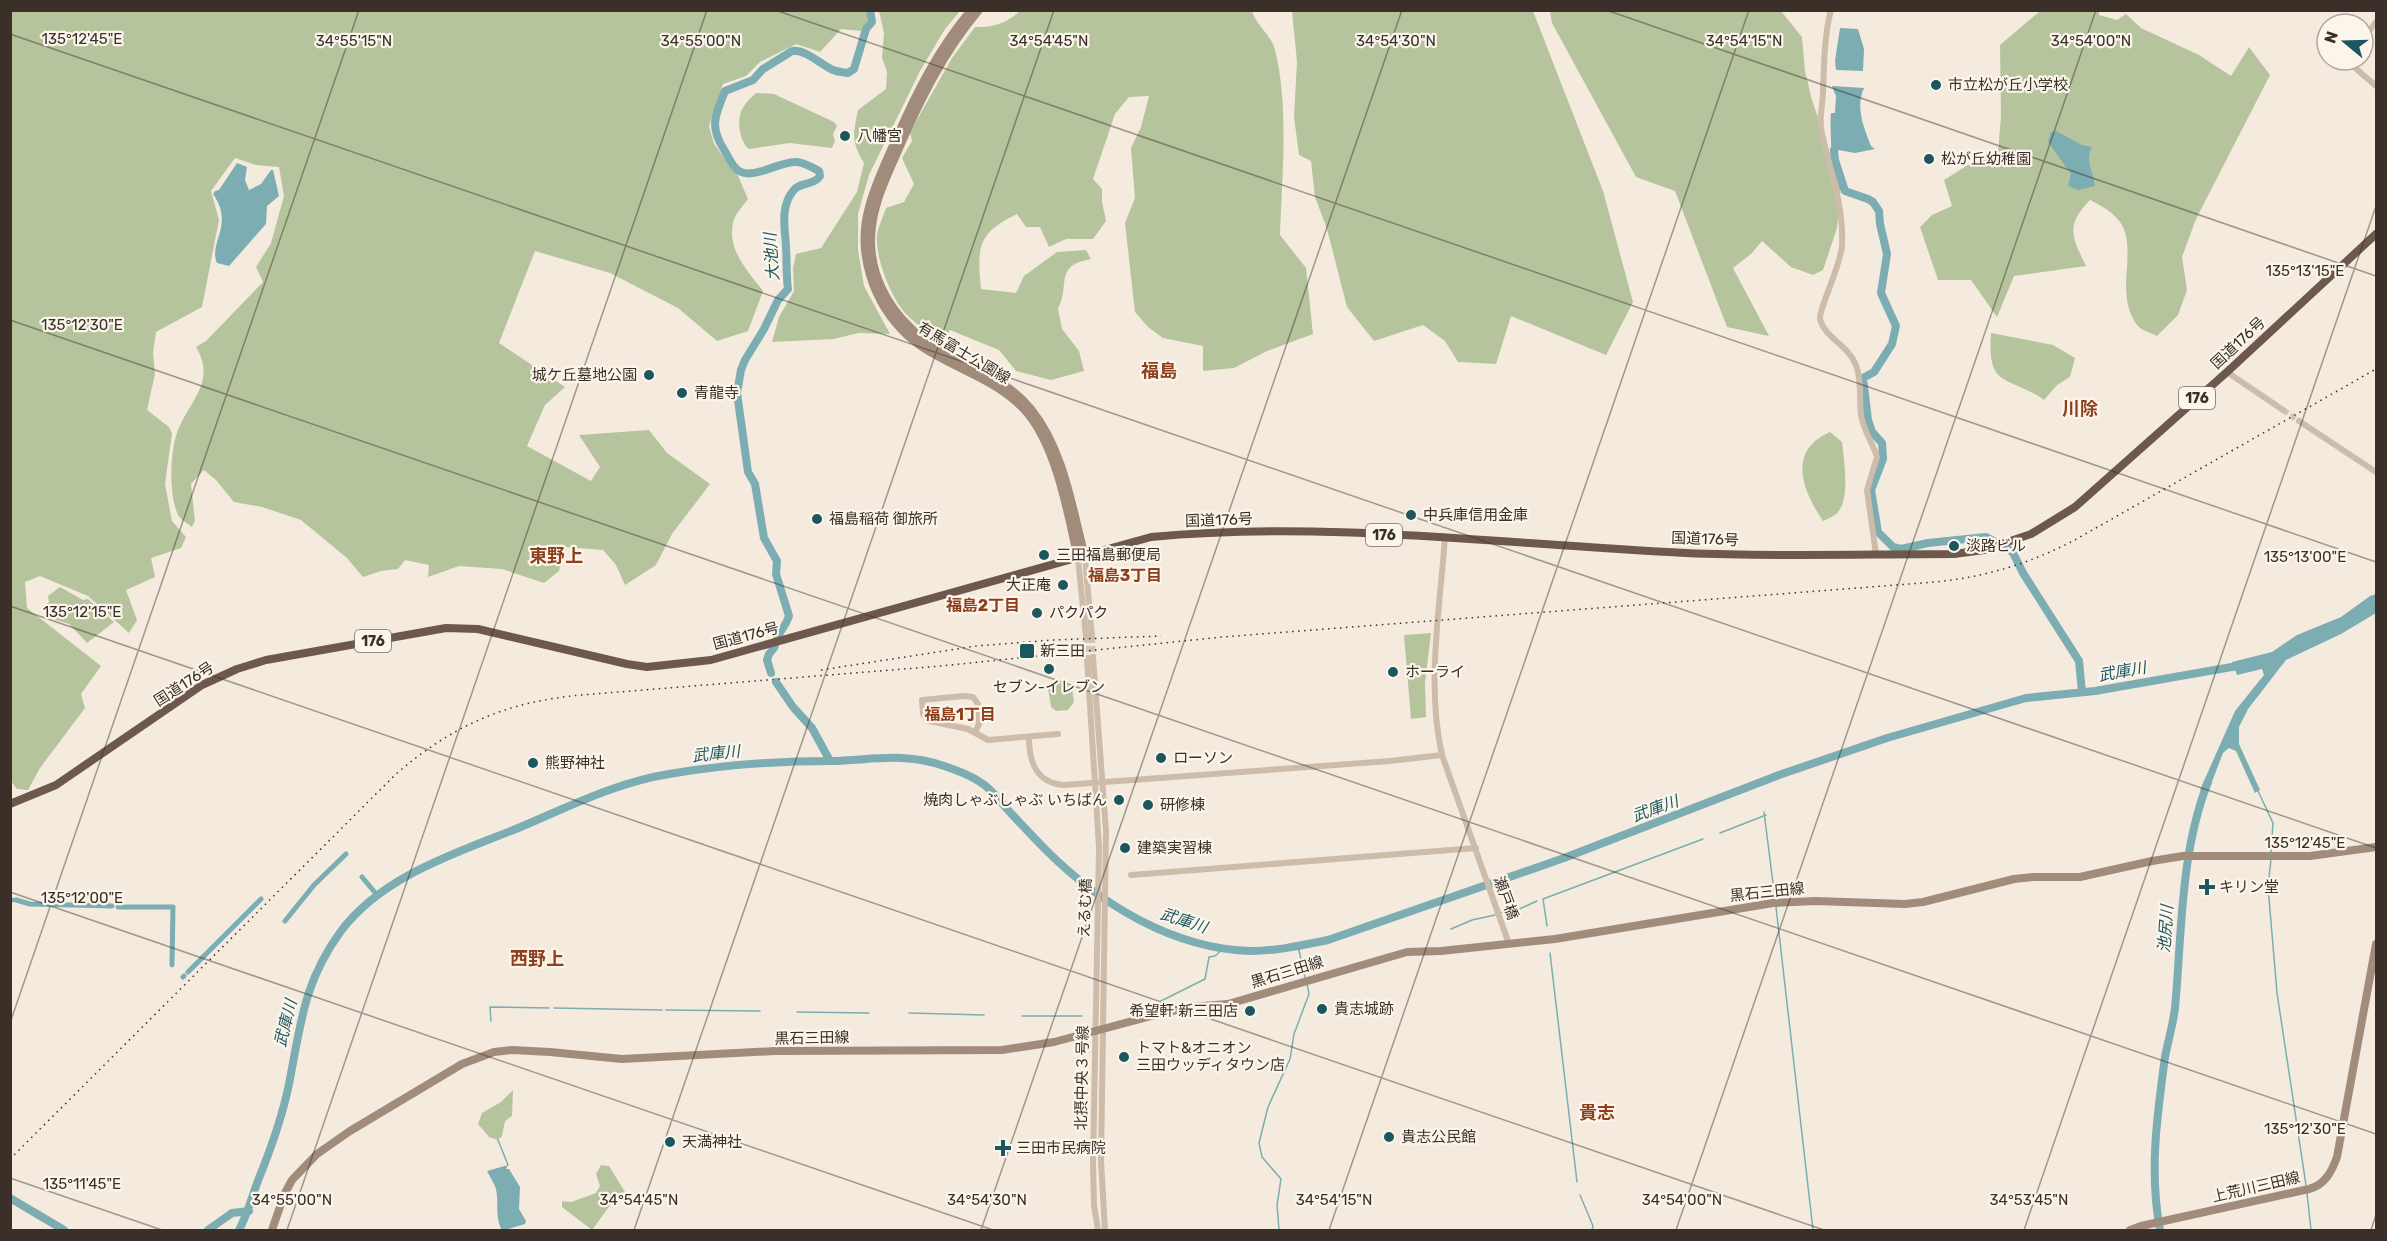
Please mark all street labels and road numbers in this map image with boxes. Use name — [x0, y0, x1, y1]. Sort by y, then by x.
street label: 国道176号 — [2207, 313, 2269, 373]
street label: 有馬富士公園線 — [914, 318, 1014, 388]
road number: 176 — [2179, 387, 2215, 409]
street label: 国道176号 — [1185, 510, 1253, 530]
road number: 176 — [1366, 524, 1402, 546]
street label: 国道176号 — [1671, 529, 1739, 549]
street label: 国道176号 — [711, 619, 781, 653]
road number: 176 — [355, 630, 391, 652]
street label: 国道176号 — [151, 658, 217, 710]
street label: 瀬戸橋 — [1490, 874, 1522, 922]
street label: えるむ橋 — [1075, 878, 1095, 938]
street label: 黒石三田線 — [1729, 879, 1805, 905]
street label: 黒石三田線 — [1248, 952, 1326, 992]
street label: 北摂中央３号線 — [1072, 1025, 1092, 1131]
street label: 黒石三田線 — [774, 1028, 850, 1048]
street label: 上荒川三田線 — [2210, 1168, 2302, 1206]

